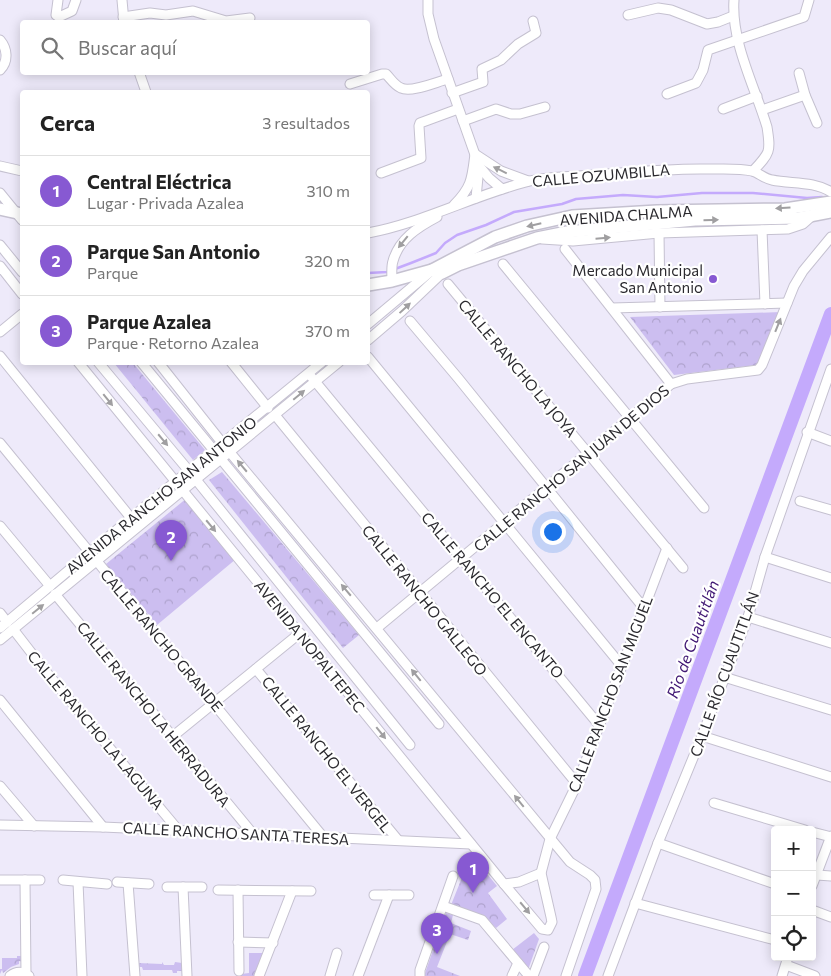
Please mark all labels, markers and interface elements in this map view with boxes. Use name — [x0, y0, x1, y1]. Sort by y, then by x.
search box — [20, 20, 370, 75]
icon: search — [38, 34, 66, 62]
text: Buscar aquí — [78, 36, 177, 59]
text: Cerca — [40, 110, 95, 135]
text: 3 resultados — [262, 113, 350, 132]
street label: CALLE OZUMBILLA — [531, 160, 671, 190]
one-way arrow — [493, 166, 507, 174]
text: Central Eléctrica — [87, 170, 232, 193]
text: 1 — [52, 181, 60, 200]
text: 310 m — [307, 181, 350, 200]
text: Lugar · Privada Azalea — [87, 193, 244, 212]
street label: AVENIDA CHALMA — [559, 201, 693, 229]
one-way arrow — [774, 205, 790, 213]
one-way arrow — [703, 216, 719, 224]
one-way arrow — [526, 221, 541, 229]
one-way arrow — [595, 234, 611, 242]
one-way arrow — [398, 235, 409, 248]
text: Parque San Antonio — [87, 240, 260, 263]
text: 2 — [51, 251, 61, 270]
text: 320 m — [305, 251, 350, 270]
place label: Mercado Municipal San Antonio — [572, 261, 703, 296]
text: Parque — [87, 263, 138, 282]
marker: Mercado Municipal San Antonio — [707, 273, 719, 285]
street label: CALLE RANCHO LA JOYA — [455, 295, 581, 441]
one-way arrow — [398, 302, 410, 314]
text: Parque Azalea — [87, 310, 211, 333]
one-way arrow — [774, 318, 782, 332]
text: 3 — [51, 321, 61, 340]
text: 370 m — [305, 321, 350, 340]
text: Parque · Retorno Azalea — [87, 333, 259, 352]
street label: CALLE RANCHO SAN JUAN DE DIOS — [470, 381, 673, 555]
one-way arrow — [293, 390, 305, 401]
one-way arrow — [103, 394, 114, 407]
street label: AVENIDA RANCHO SAN ANTONIO — [62, 412, 260, 578]
one-way arrow — [157, 433, 168, 446]
one-way arrow — [236, 459, 247, 472]
street label: CALLE RANCHO EL ENCANTO — [418, 508, 568, 682]
one-way arrow — [206, 519, 217, 532]
your location — [540, 519, 566, 545]
pin: 2 — [155, 520, 187, 561]
street label: CALLE RANCHO GALLEGO — [359, 521, 491, 679]
street label: CALLE RANCHO GRANDE — [97, 565, 227, 715]
street label: AVENIDA NOPALTEPEC — [251, 576, 369, 716]
water label: Rio de Cuautitlán — [662, 577, 722, 701]
one-way arrow — [340, 584, 351, 597]
street label: CALLE RÍO CUAUTITLÁN — [685, 589, 762, 759]
street label: CALLE RANCHO SAN MIGUEL — [564, 593, 656, 795]
one-way arrow — [31, 603, 44, 614]
street label: CALLE RANCHO LA HERRADURA — [74, 618, 234, 810]
street label: CALLE RANCHO LA LAGUNA — [24, 647, 168, 813]
one-way arrow — [410, 669, 421, 682]
street label: CALLE RANCHO EL VERGEL — [258, 672, 396, 836]
one-way arrow — [375, 727, 386, 739]
one-way arrow — [514, 795, 525, 807]
street label: CALLE RANCHO SANTA TERESA — [122, 818, 350, 848]
map controls — [771, 826, 816, 961]
button: + — [771, 826, 816, 871]
pin: 1 — [457, 852, 489, 893]
button: − — [771, 871, 816, 916]
one-way arrow — [519, 902, 530, 915]
pin: 3 — [421, 913, 453, 954]
button: locate — [771, 916, 816, 961]

